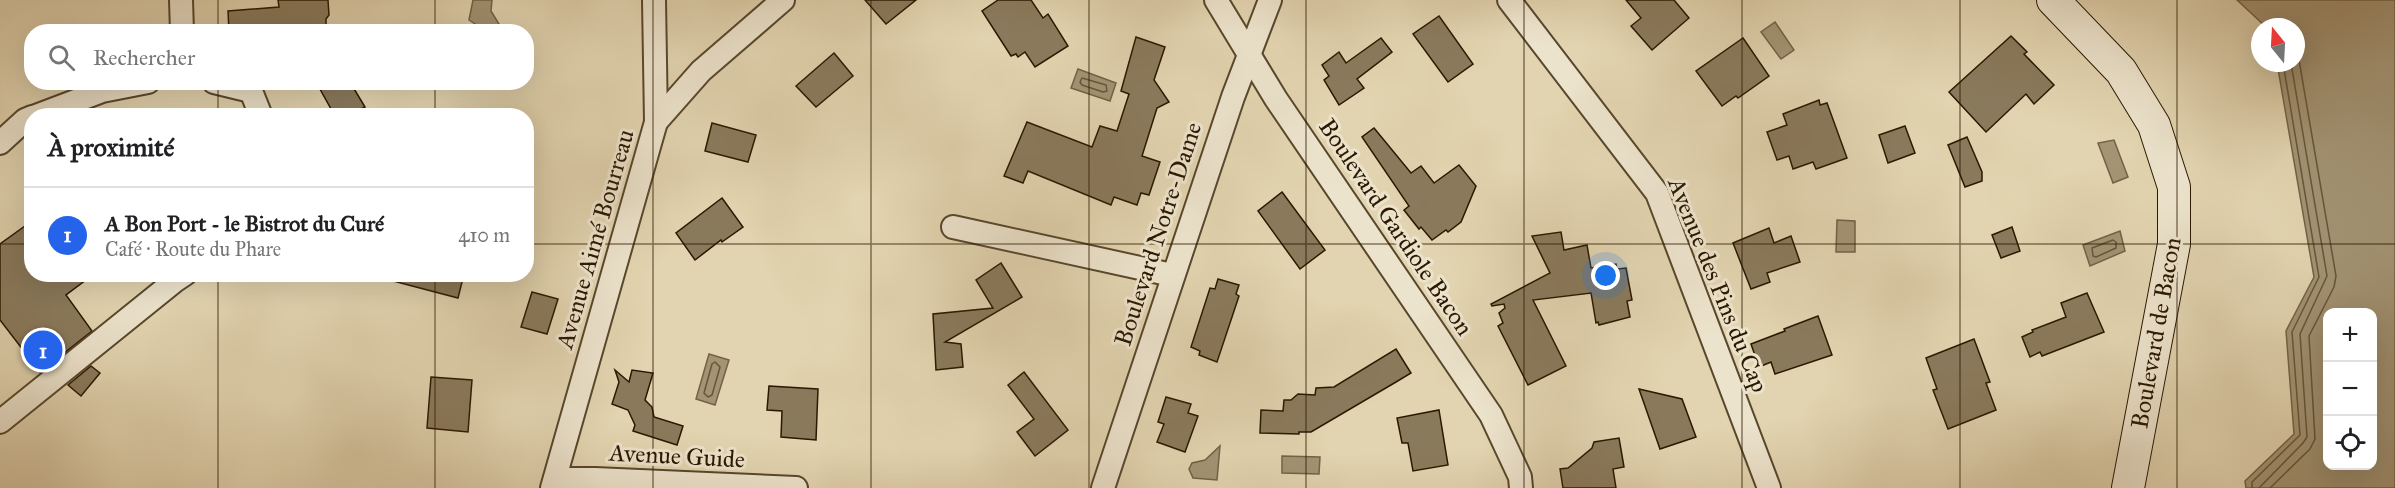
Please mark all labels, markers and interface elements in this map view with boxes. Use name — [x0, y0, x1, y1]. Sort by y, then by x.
north arrow — [2251, 18, 2305, 72]
search box — [24, 24, 534, 90]
icon: search — [45, 41, 78, 74]
text: Rechercher — [93, 44, 195, 71]
street label: Boulevard Gardiole Bacon — [1312, 113, 1480, 341]
street label: Boulevard Notre-Dame — [1108, 118, 1208, 350]
street label: Avenue Aimé Bourreau — [549, 126, 641, 353]
text: À proximité — [48, 131, 174, 163]
street label: Avenue des Pins du Cap — [1661, 172, 1775, 397]
text: A Bon Port - le Bistrot du Curé — [105, 210, 384, 237]
text: 1 — [64, 223, 71, 247]
text: 410 m — [458, 223, 510, 247]
street label: Boulevard de Bacon — [2124, 235, 2188, 431]
text: Café · Route du Phare — [105, 237, 281, 261]
your location — [1591, 261, 1620, 290]
map controls — [2323, 308, 2377, 470]
button: + — [2323, 308, 2377, 362]
pin: 1 — [24, 328, 63, 372]
button: − — [2323, 362, 2377, 416]
button: locate — [2323, 416, 2377, 470]
street label: Avenue Guide — [607, 437, 746, 475]

